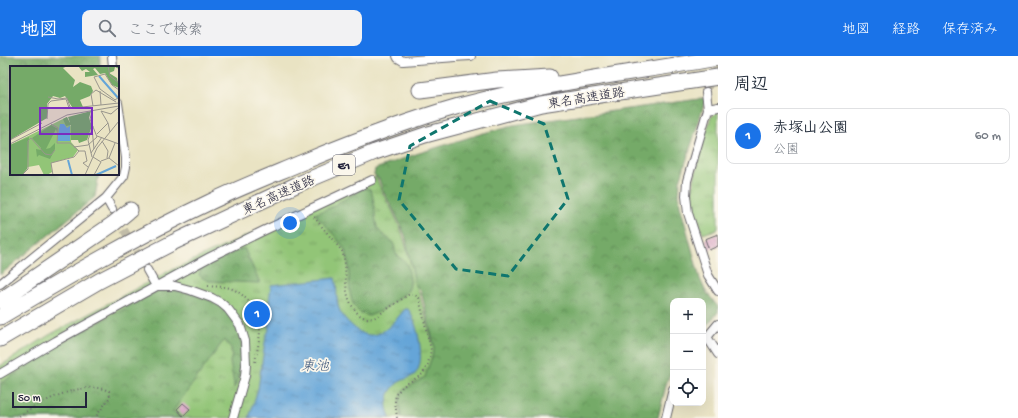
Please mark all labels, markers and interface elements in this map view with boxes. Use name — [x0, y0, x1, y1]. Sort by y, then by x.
search box — [82, 10, 362, 46]
icon: search — [96, 17, 118, 39]
text: 地図 — [20, 20, 58, 43]
text: ここで検索 — [128, 22, 203, 40]
text: 地図 — [842, 22, 870, 39]
text: 経路 — [892, 22, 920, 39]
text: 保存済み — [942, 22, 998, 39]
inset map — [10, 66, 119, 175]
text: 周辺 — [734, 76, 768, 96]
street label: 東名高速道路 — [547, 86, 626, 113]
text: 赤塚山公園 — [773, 120, 848, 138]
text: 1 — [745, 129, 751, 144]
text: 60 m — [975, 129, 1001, 144]
text: 公園 — [773, 143, 799, 158]
road number: E1 — [333, 155, 355, 175]
street label: 東名高速道路 — [240, 174, 318, 219]
your location — [280, 213, 300, 233]
map controls — [670, 298, 706, 406]
button: + — [670, 298, 706, 334]
pin: 1 — [244, 299, 270, 329]
button: − — [670, 334, 706, 370]
water label: 東池 — [301, 358, 330, 376]
button: locate — [670, 370, 706, 406]
scale bar — [12, 390, 87, 409]
text: 50 m — [18, 393, 40, 405]

